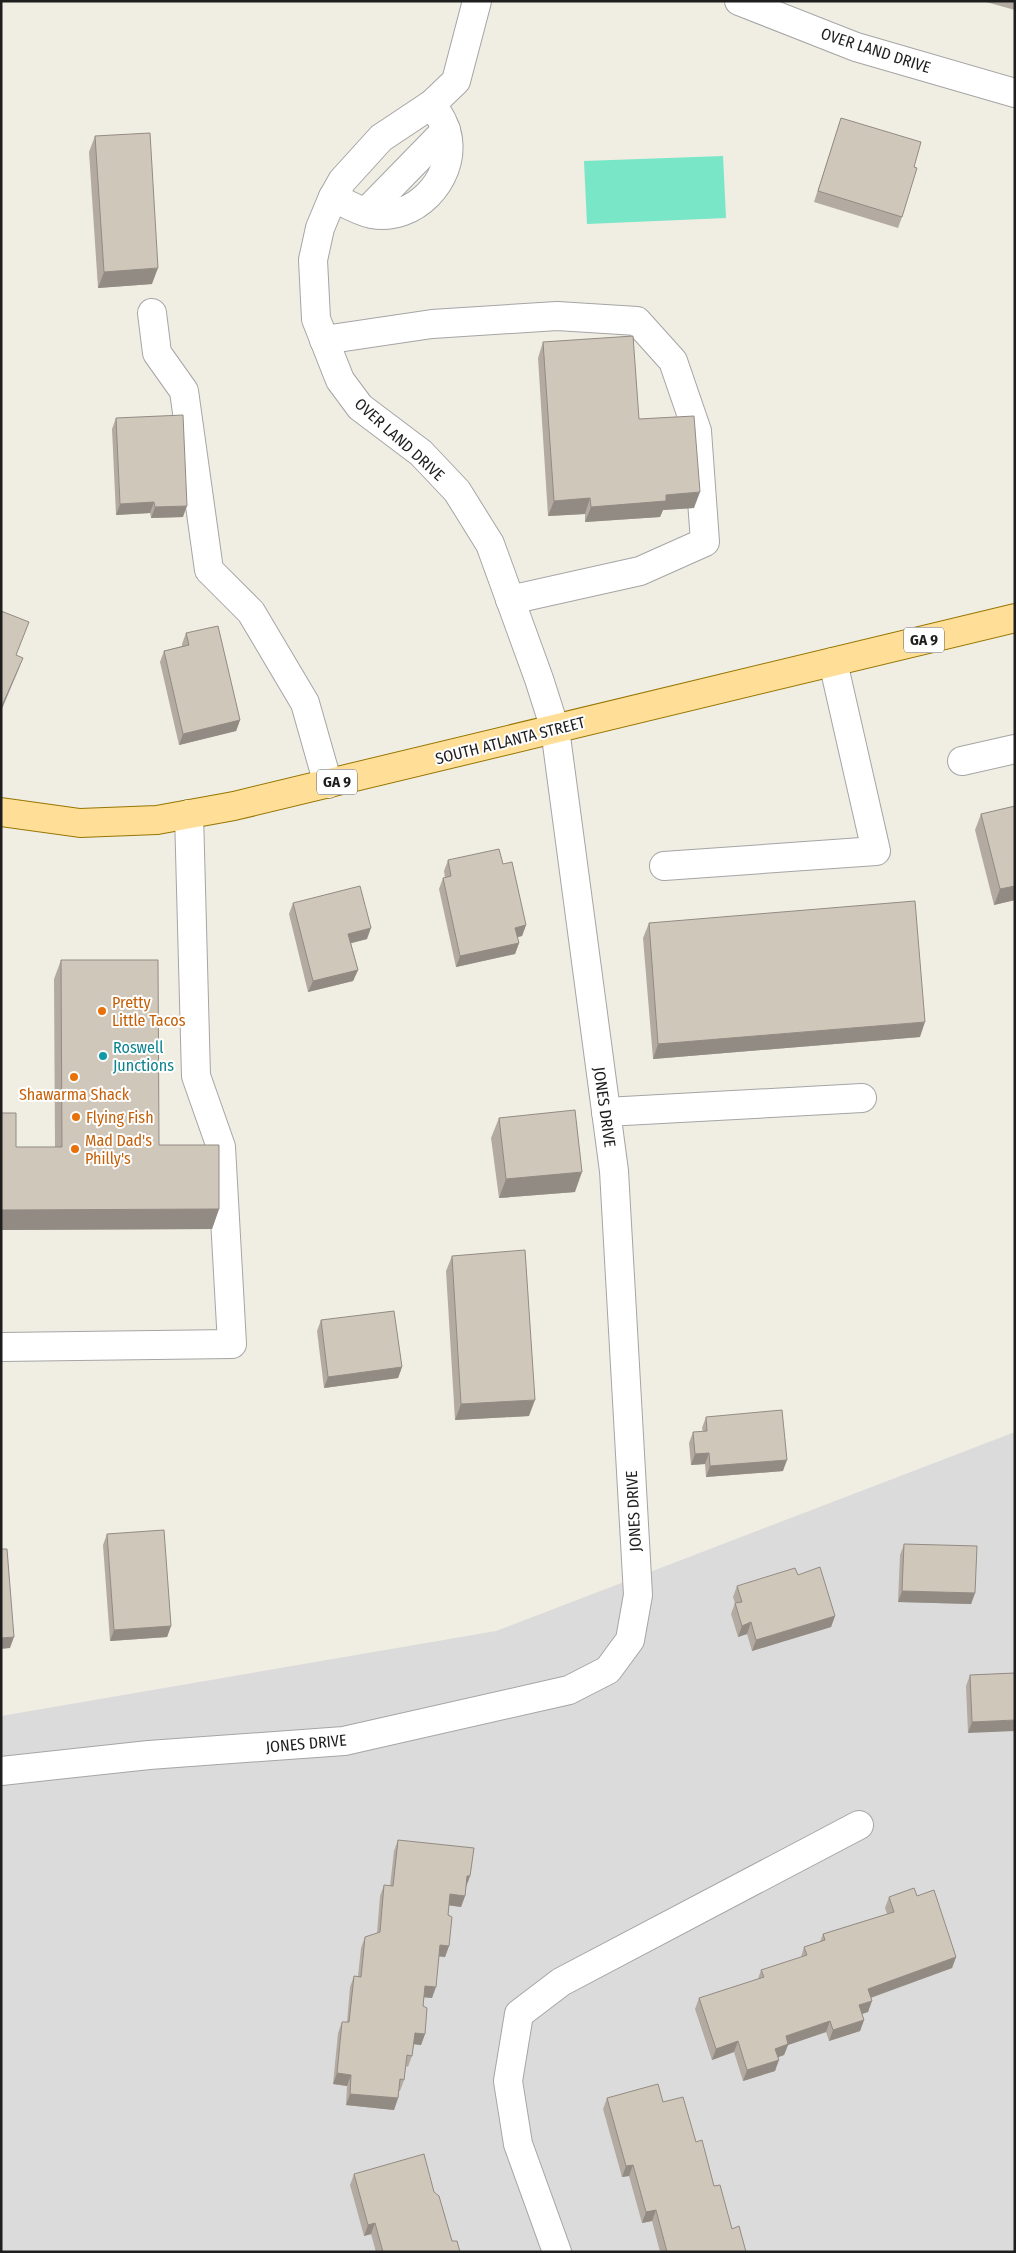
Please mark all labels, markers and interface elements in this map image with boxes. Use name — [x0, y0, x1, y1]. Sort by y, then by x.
street label: OVER LAND DRIVE — [819, 24, 933, 77]
street label: OVER LAND DRIVE — [351, 394, 448, 485]
road number: GA 9 — [904, 628, 944, 652]
street label: SOUTH ATLANTA STREET — [433, 713, 587, 768]
road number: GA 9 — [317, 770, 357, 794]
place label: Pretty Little Tacos — [112, 993, 186, 1030]
marker: Pretty Little Tacos — [96, 1005, 108, 1017]
place label: Roswell Junctions — [113, 1038, 174, 1075]
marker: Roswell Junctions — [97, 1050, 109, 1062]
street label: JONES DRIVE — [589, 1066, 620, 1149]
marker: Shawarma Shack — [68, 1071, 80, 1083]
place label: Shawarma Shack — [19, 1085, 130, 1104]
place label: Flying Fish — [86, 1108, 154, 1127]
marker: Flying Fish — [70, 1111, 82, 1123]
place label: Mad Dad's Philly's — [85, 1131, 152, 1168]
marker: Mad Dad's Philly's — [69, 1143, 81, 1155]
street label: JONES DRIVE — [622, 1470, 645, 1552]
street label: JONES DRIVE — [265, 1731, 347, 1756]

